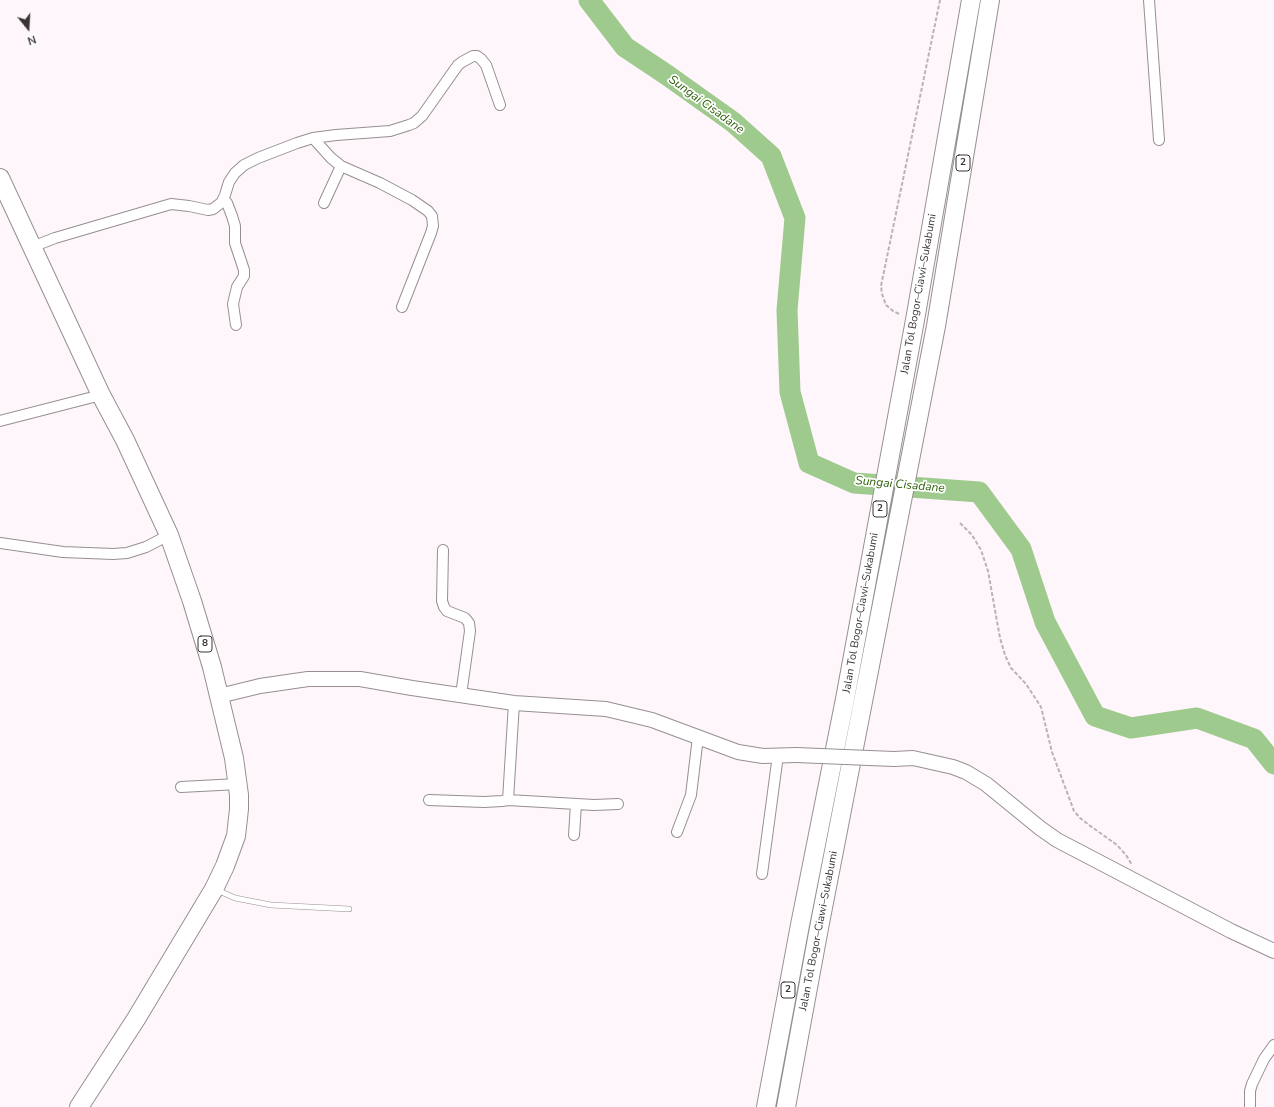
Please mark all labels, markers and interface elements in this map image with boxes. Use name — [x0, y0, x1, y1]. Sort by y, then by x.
north arrow — [8, 8, 48, 48]
text: N — [26, 31, 38, 48]
water label: Sungai Cisadane — [665, 73, 747, 137]
road number: 2 — [956, 155, 970, 171]
street label: Jalan Tol Bogor–Ciawi–Sukabumi — [898, 213, 940, 375]
water label: Sungai Cisadane — [855, 474, 945, 496]
road number: 2 — [873, 501, 887, 517]
street label: Jalan Tol Bogor–Ciawi–Sukabumi — [840, 532, 882, 694]
road number: 8 — [198, 636, 212, 652]
street label: Jalan Tol Bogor–Ciawi–Sukabumi — [797, 850, 841, 1012]
road number: 2 — [781, 982, 795, 998]

